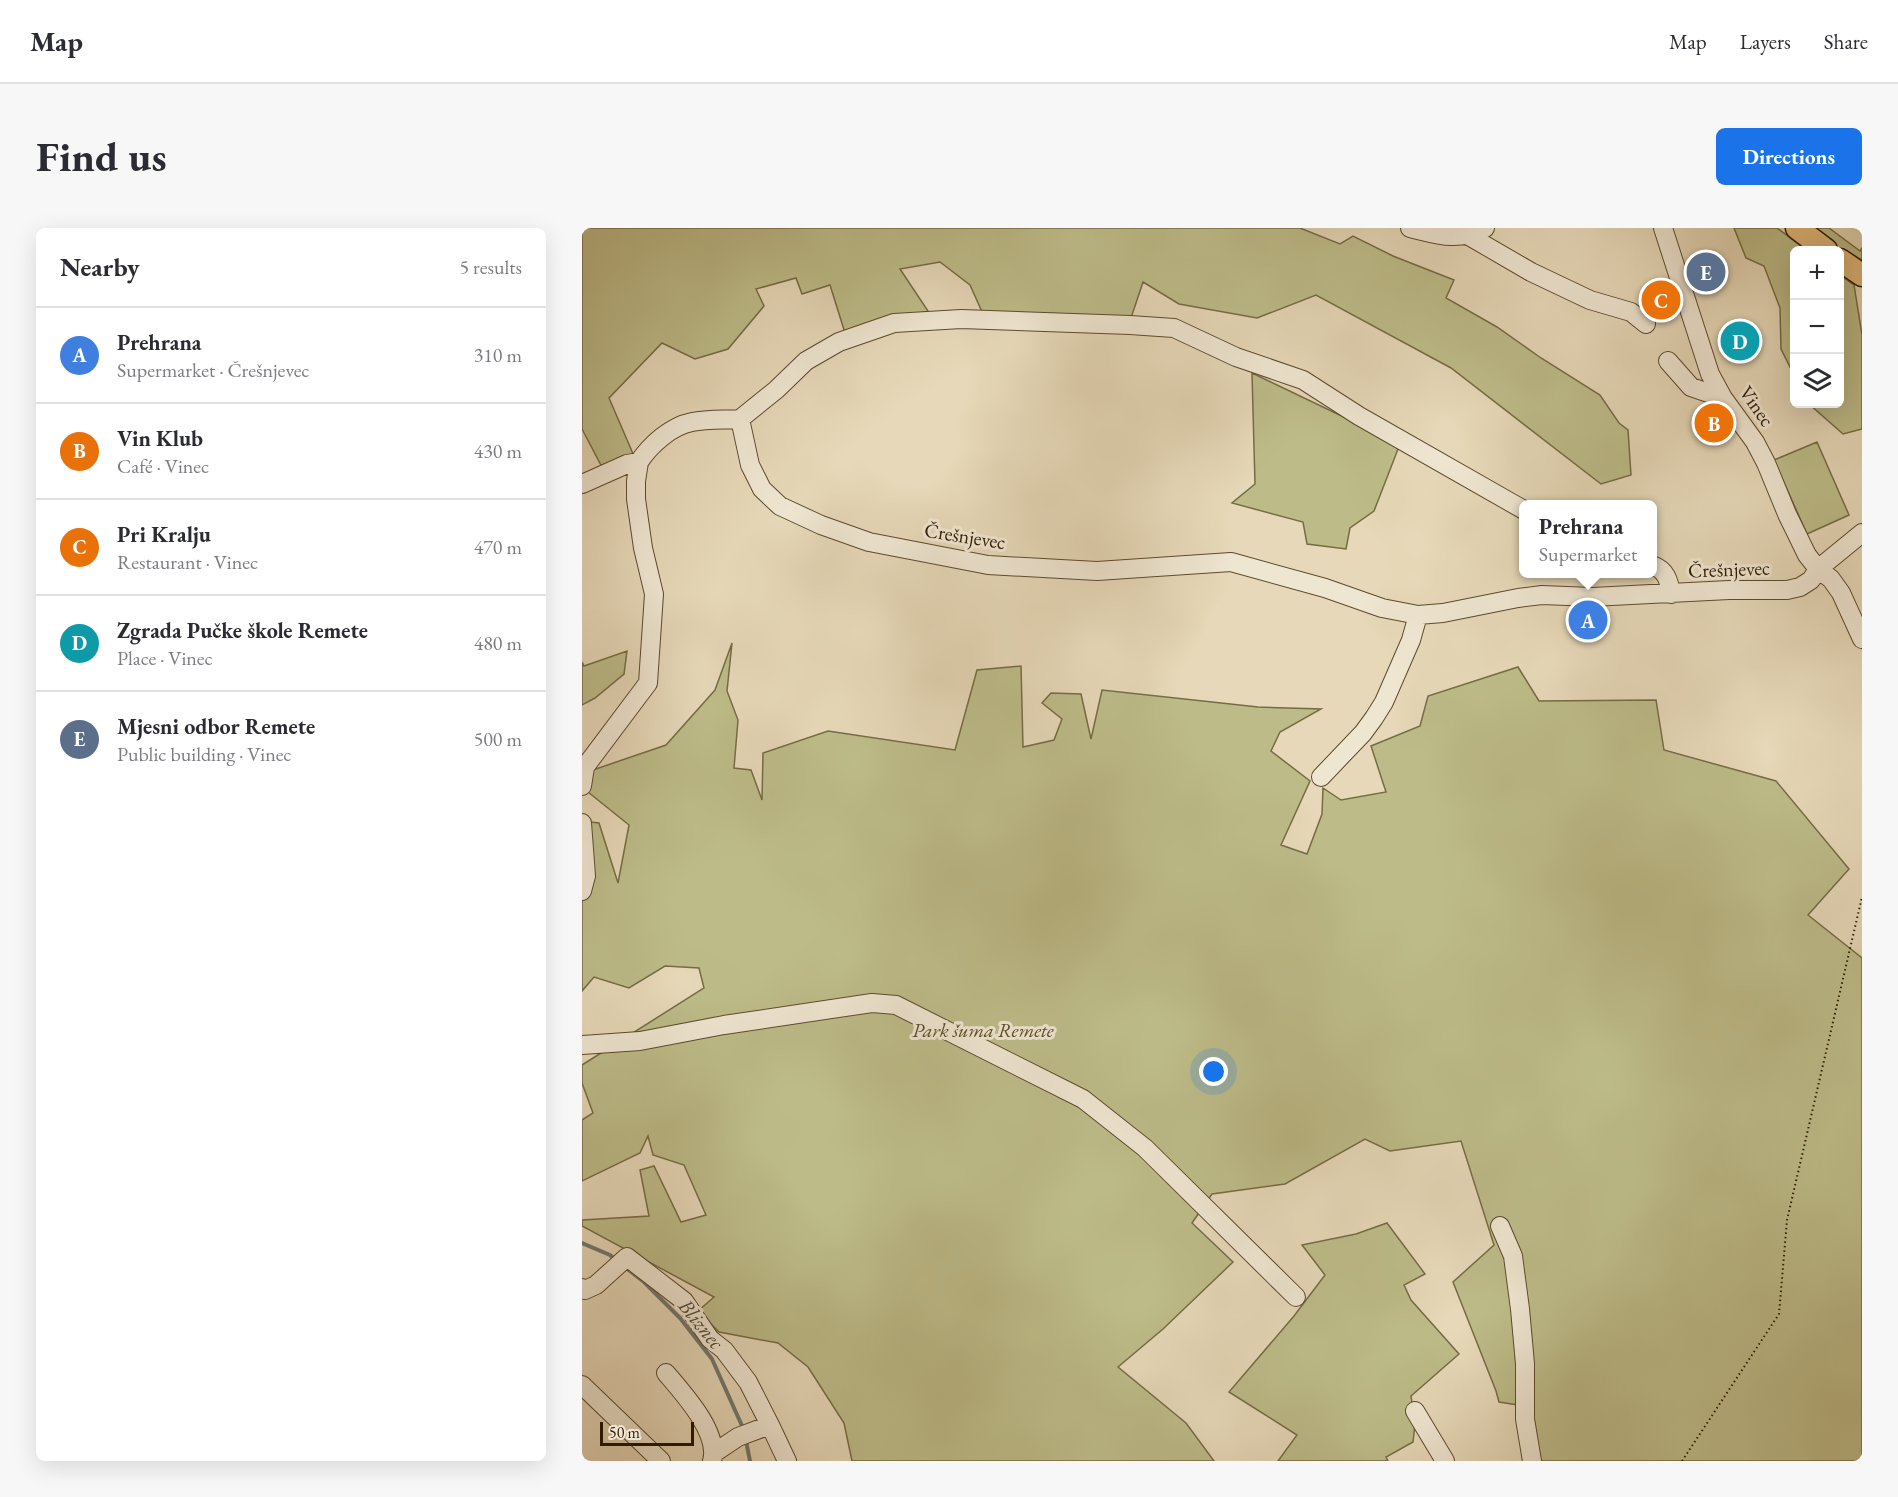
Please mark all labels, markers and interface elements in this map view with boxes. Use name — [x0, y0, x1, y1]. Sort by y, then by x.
text: Map — [30, 23, 83, 59]
text: Map — [1669, 28, 1707, 55]
text: Layers — [1740, 28, 1791, 55]
text: Share — [1824, 28, 1868, 55]
button: Directions — [1716, 128, 1862, 185]
text: Find us — [36, 129, 167, 184]
map controls — [1790, 246, 1844, 408]
button: + — [1790, 246, 1844, 300]
text: Nearby — [60, 250, 140, 284]
pin: E — [1686, 250, 1726, 294]
text: 5 results — [459, 254, 522, 280]
pin: C — [1642, 278, 1680, 322]
button: − — [1790, 300, 1844, 354]
pin: D — [1720, 318, 1760, 364]
text: Prehrana — [117, 328, 202, 357]
text: A — [72, 342, 87, 368]
text: 310 m — [474, 342, 522, 368]
button: layers — [1790, 354, 1844, 408]
text: Supermarket · Črešnjevec — [117, 357, 309, 383]
street label: Vinec — [1734, 380, 1780, 432]
pin: B — [1694, 400, 1734, 446]
text: Vin Klub — [117, 424, 203, 453]
text: B — [73, 438, 86, 464]
text: 430 m — [474, 438, 522, 464]
text: Café · Vinec — [117, 453, 209, 479]
popup — [1519, 500, 1657, 578]
text: Prehrana — [1539, 512, 1623, 541]
street label: Črešnjevec — [922, 517, 1008, 555]
text: Pri Kralju — [117, 520, 211, 549]
text: C — [72, 534, 87, 560]
text: 470 m — [474, 534, 522, 560]
text: Supermarket — [1539, 541, 1637, 567]
text: Restaurant · Vinec — [117, 549, 258, 575]
street label: Črešnjevec — [1688, 555, 1770, 583]
pin: A — [1568, 598, 1608, 642]
text: Zgrada Pučke škole Remete — [117, 616, 368, 645]
text: D — [72, 630, 87, 656]
text: 480 m — [474, 630, 522, 656]
text: Place · Vinec — [117, 645, 213, 671]
text: Mjesni odbor Remete — [117, 712, 315, 741]
text: E — [74, 726, 85, 752]
text: 500 m — [474, 726, 522, 752]
text: Public building · Vinec — [117, 741, 291, 767]
park label: Park šuma Remete — [912, 1017, 1054, 1043]
your location — [1199, 1057, 1228, 1086]
water label: Bliznec — [672, 1292, 730, 1355]
scale bar — [600, 1419, 694, 1446]
text: 50 m — [609, 1422, 640, 1443]

